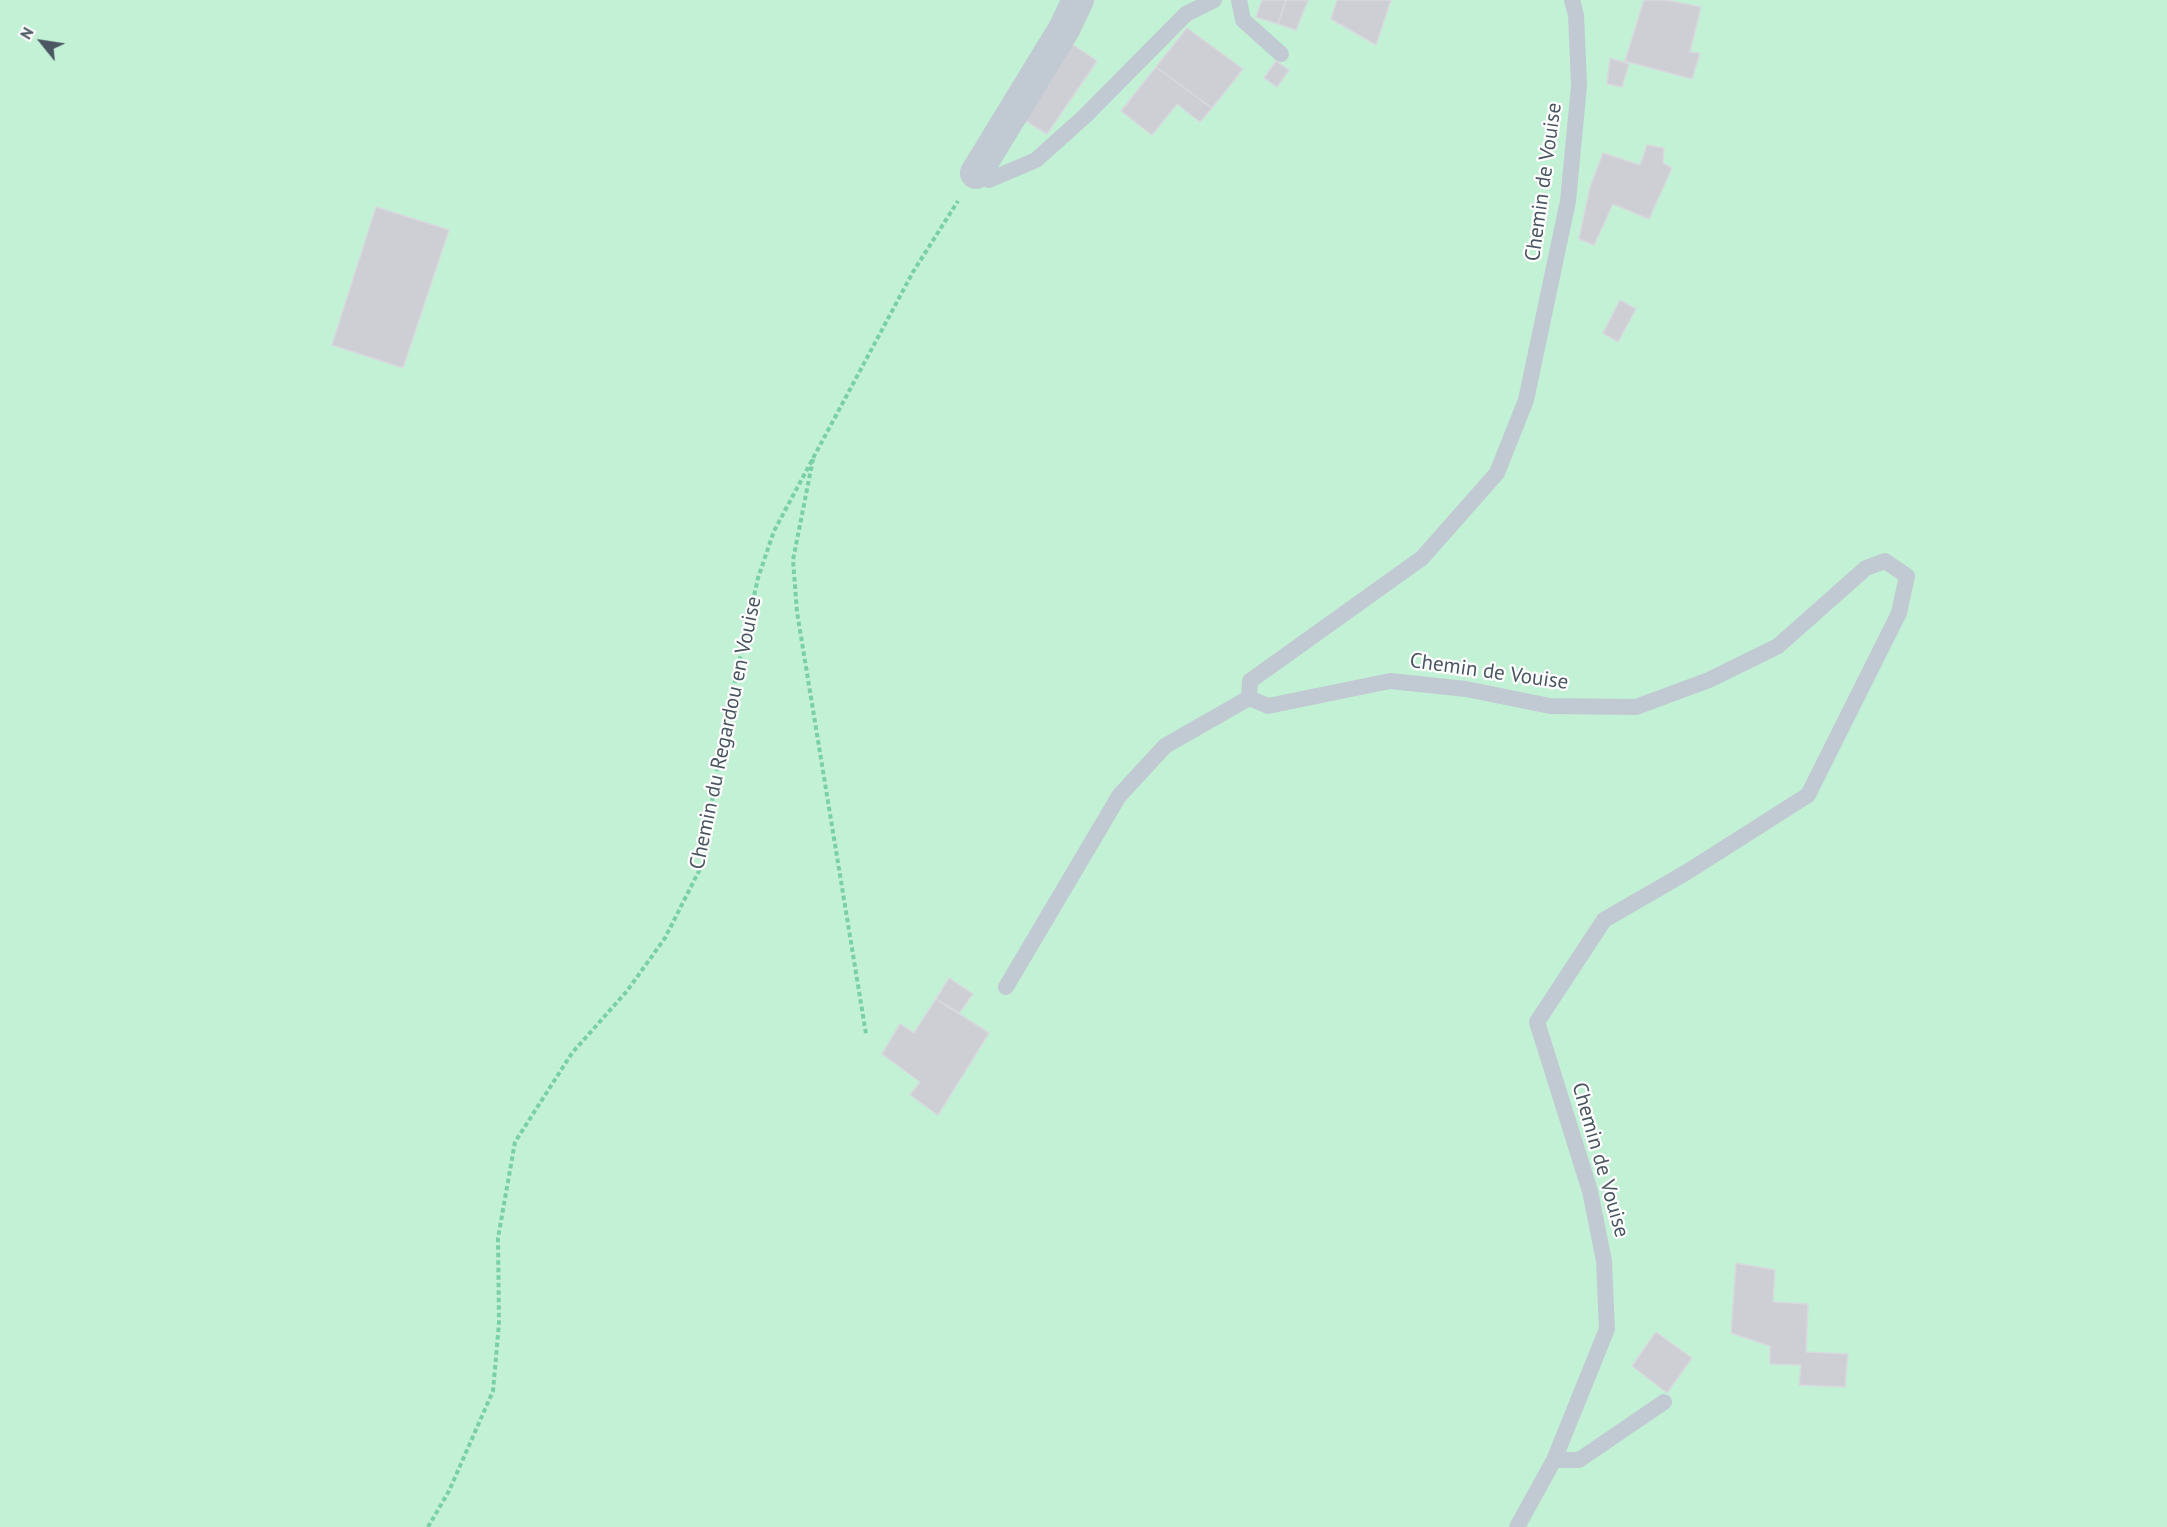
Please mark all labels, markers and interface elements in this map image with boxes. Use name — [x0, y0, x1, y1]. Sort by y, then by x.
north arrow — [12, 12, 72, 72]
text: N — [15, 23, 38, 43]
street label: Chemin de Vouise — [1520, 101, 1568, 263]
street label: Chemin du Regardou en Vouise — [685, 594, 767, 872]
street label: Chemin de Vouise — [1408, 648, 1570, 696]
street label: Chemin de Vouise — [1566, 1080, 1634, 1240]

